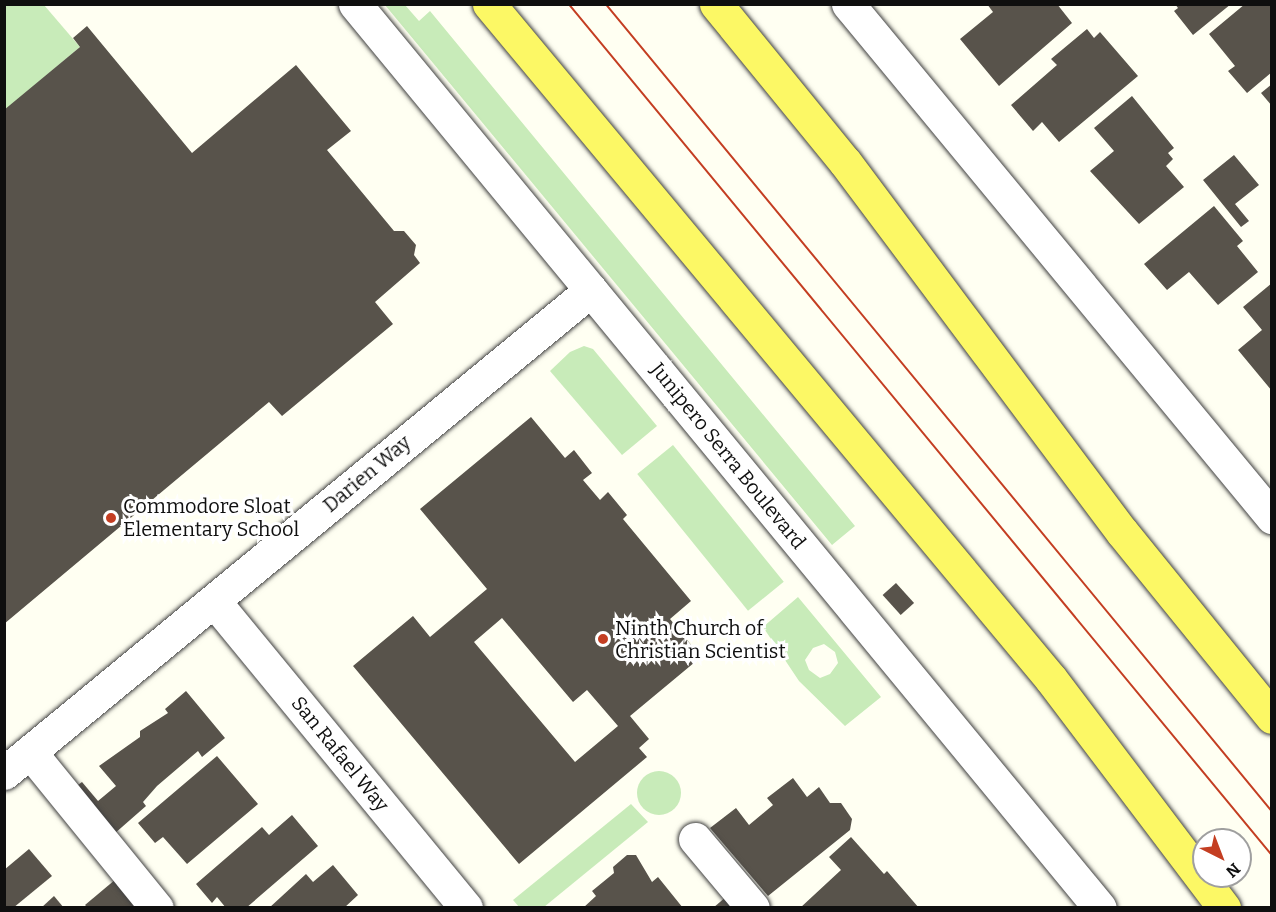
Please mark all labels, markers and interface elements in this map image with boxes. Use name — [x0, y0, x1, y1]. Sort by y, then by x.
street label: Junipero Serra Boulevard — [645, 358, 811, 554]
street label: Darien Way — [318, 431, 416, 517]
place label: Commodore Sloat Elementary School — [123, 494, 299, 541]
marker: Commodore Sloat Elementary School — [104, 511, 118, 525]
place label: Ninth Church of Christian Scientist — [615, 616, 786, 663]
marker: Ninth Church of Christian Scientist — [596, 632, 610, 646]
street label: San Rafael Way — [286, 692, 394, 816]
north arrow — [1192, 828, 1252, 888]
text: N — [1222, 859, 1244, 881]

